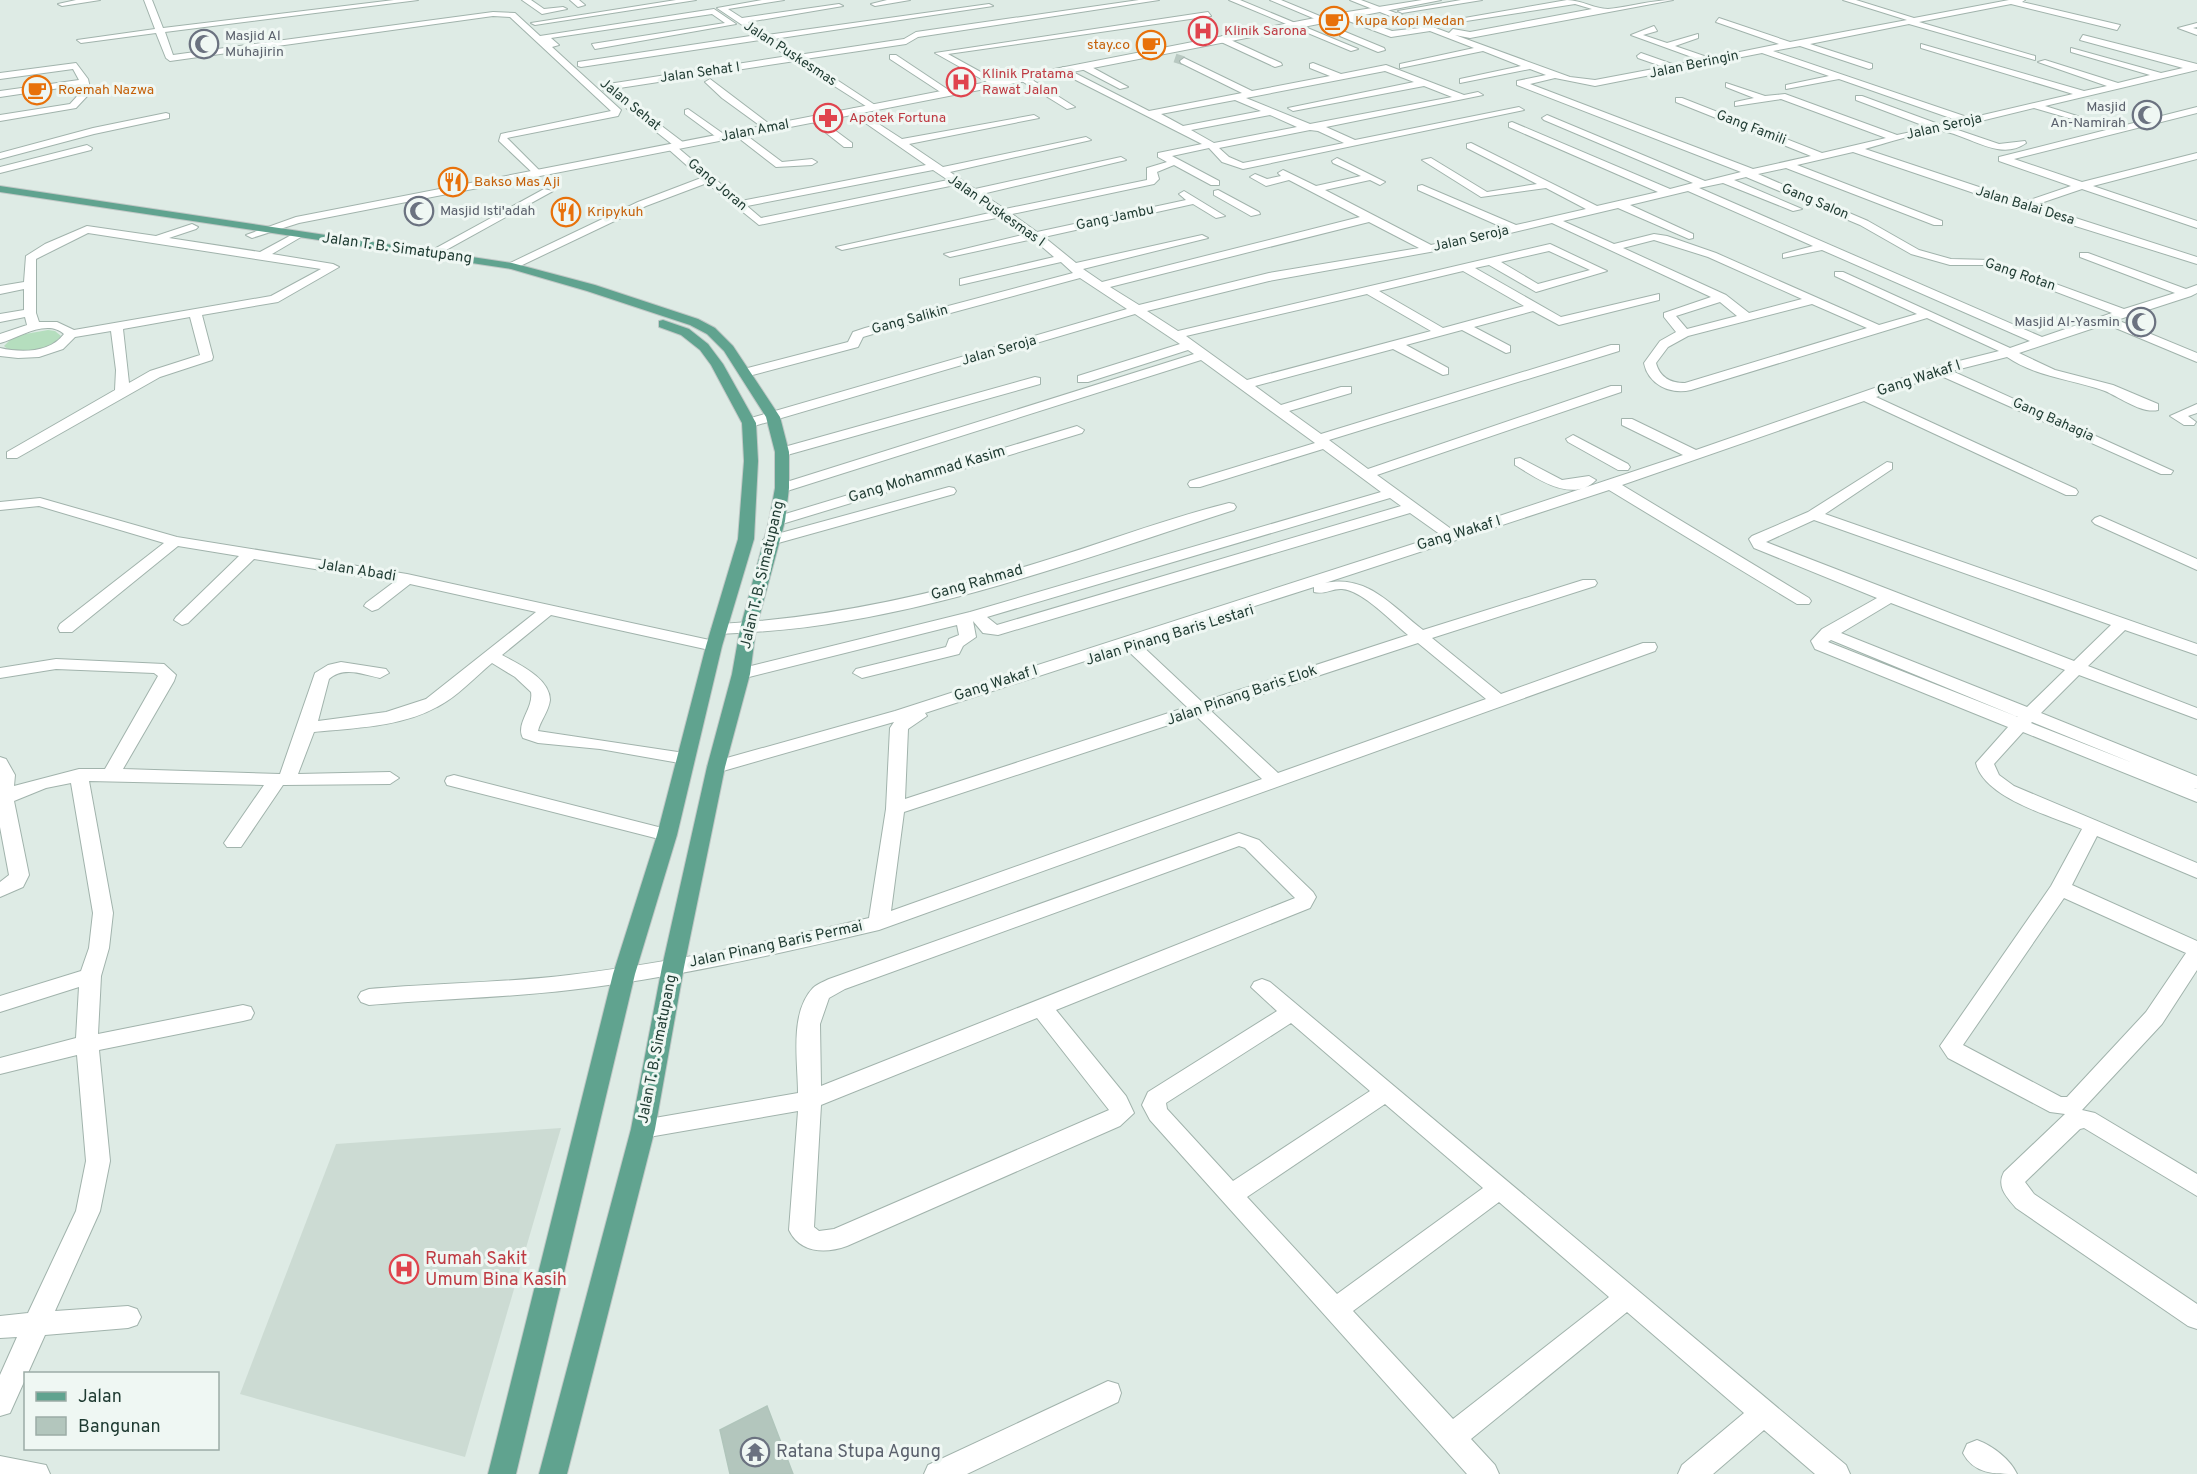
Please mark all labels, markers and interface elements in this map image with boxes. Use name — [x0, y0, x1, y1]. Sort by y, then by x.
cafe icon: Kupa Kopi Medan — [1318, 5, 1350, 37]
place label: Kupa Kopi Medan — [1355, 13, 1465, 30]
hospital icon: Klinik Sarona — [1187, 15, 1219, 47]
street label: Jalan Puskesmas — [740, 18, 840, 90]
place label: Klinik Sarona — [1224, 23, 1307, 40]
mosque icon: Masjid Al Muhajirin — [188, 28, 220, 60]
place label: Masjid Al Muhajirin — [225, 28, 284, 61]
cafe icon: stay.co — [1135, 29, 1167, 61]
place label: stay.co — [1087, 37, 1130, 54]
street label: Jalan Beringin — [1648, 47, 1740, 83]
street label: Jalan Sehat I — [659, 59, 741, 87]
hospital icon: Klinik Pratama Rawat Jalan — [945, 66, 977, 98]
place label: Klinik Pratama Rawat Jalan — [982, 66, 1074, 99]
cafe icon: Roemah Nazwa — [21, 74, 53, 106]
street label: Jalan Sehat — [596, 75, 664, 135]
place label: Roemah Nazwa — [58, 82, 154, 99]
place label: Masjid An-Namirah — [2050, 99, 2126, 132]
mosque icon: Masjid An-Namirah — [2131, 99, 2163, 131]
pharmacy icon: Apotek Fortuna — [812, 102, 844, 134]
street label: Gang Famili — [1714, 107, 1788, 149]
place label: Apotek Fortuna — [849, 110, 946, 127]
street label: Jalan Seroja — [1905, 110, 1983, 144]
street label: Jalan Amal — [719, 116, 791, 146]
street label: Gang Joran — [684, 155, 750, 215]
restaurant icon: Bakso Mas Aji — [437, 166, 469, 198]
street label: Jalan Puskesmas I — [944, 171, 1048, 251]
place label: Bakso Mas Aji — [474, 174, 560, 191]
street label: Gang Salon — [1779, 180, 1851, 224]
street label: Jalan Balai Desa — [1973, 183, 2077, 229]
mosque icon: Masjid Isti'adah — [403, 195, 435, 227]
restaurant icon: Kripykuh — [550, 196, 582, 228]
street label: Gang Jambu — [1074, 201, 1156, 235]
place label: Masjid Isti'adah — [440, 203, 535, 220]
place label: Kripykuh — [587, 204, 643, 221]
street label: Jalan Seroja — [1432, 222, 1510, 256]
street label: Jalan T. B. Simatupang — [321, 229, 473, 269]
street label: Gang Rotan — [1982, 255, 2058, 295]
street label: Gang Salikin — [870, 302, 950, 338]
mosque icon: Masjid Al-Yasmin — [2125, 306, 2157, 338]
place label: Masjid Al-Yasmin — [2014, 314, 2120, 331]
street label: Jalan Seroja — [960, 332, 1038, 370]
street label: Gang Wakaf I — [1875, 357, 1963, 401]
street label: Gang Bahagia — [2010, 394, 2096, 446]
street label: Gang Mohammad Kasim — [846, 442, 1008, 508]
street label: Jalan T. B. Simatupang — [737, 499, 789, 651]
street label: Gang Wakaf I — [1415, 512, 1503, 556]
street label: Jalan Abadi — [317, 555, 397, 587]
street label: Gang Rahmad — [929, 561, 1025, 605]
street label: Jalan Pinang Baris Lestari — [1083, 601, 1257, 671]
street label: Jalan Pinang Baris Elok — [1164, 661, 1320, 731]
street label: Gang Wakaf I — [952, 662, 1040, 706]
street label: Jalan Pinang Baris Permai — [688, 917, 864, 973]
street label: Jalan T. B. Simatupang — [634, 973, 682, 1125]
place label: Rumah Sakit Umum Bina Kasih — [425, 1248, 567, 1292]
hospital icon: Rumah Sakit Umum Bina Kasih — [388, 1253, 420, 1285]
legend — [24, 1372, 219, 1450]
text: Jalan — [78, 1386, 122, 1409]
text: Bangunan — [78, 1416, 161, 1439]
temple icon: Ratana Stupa Agung — [739, 1436, 771, 1468]
place label: Ratana Stupa Agung — [776, 1441, 941, 1464]

